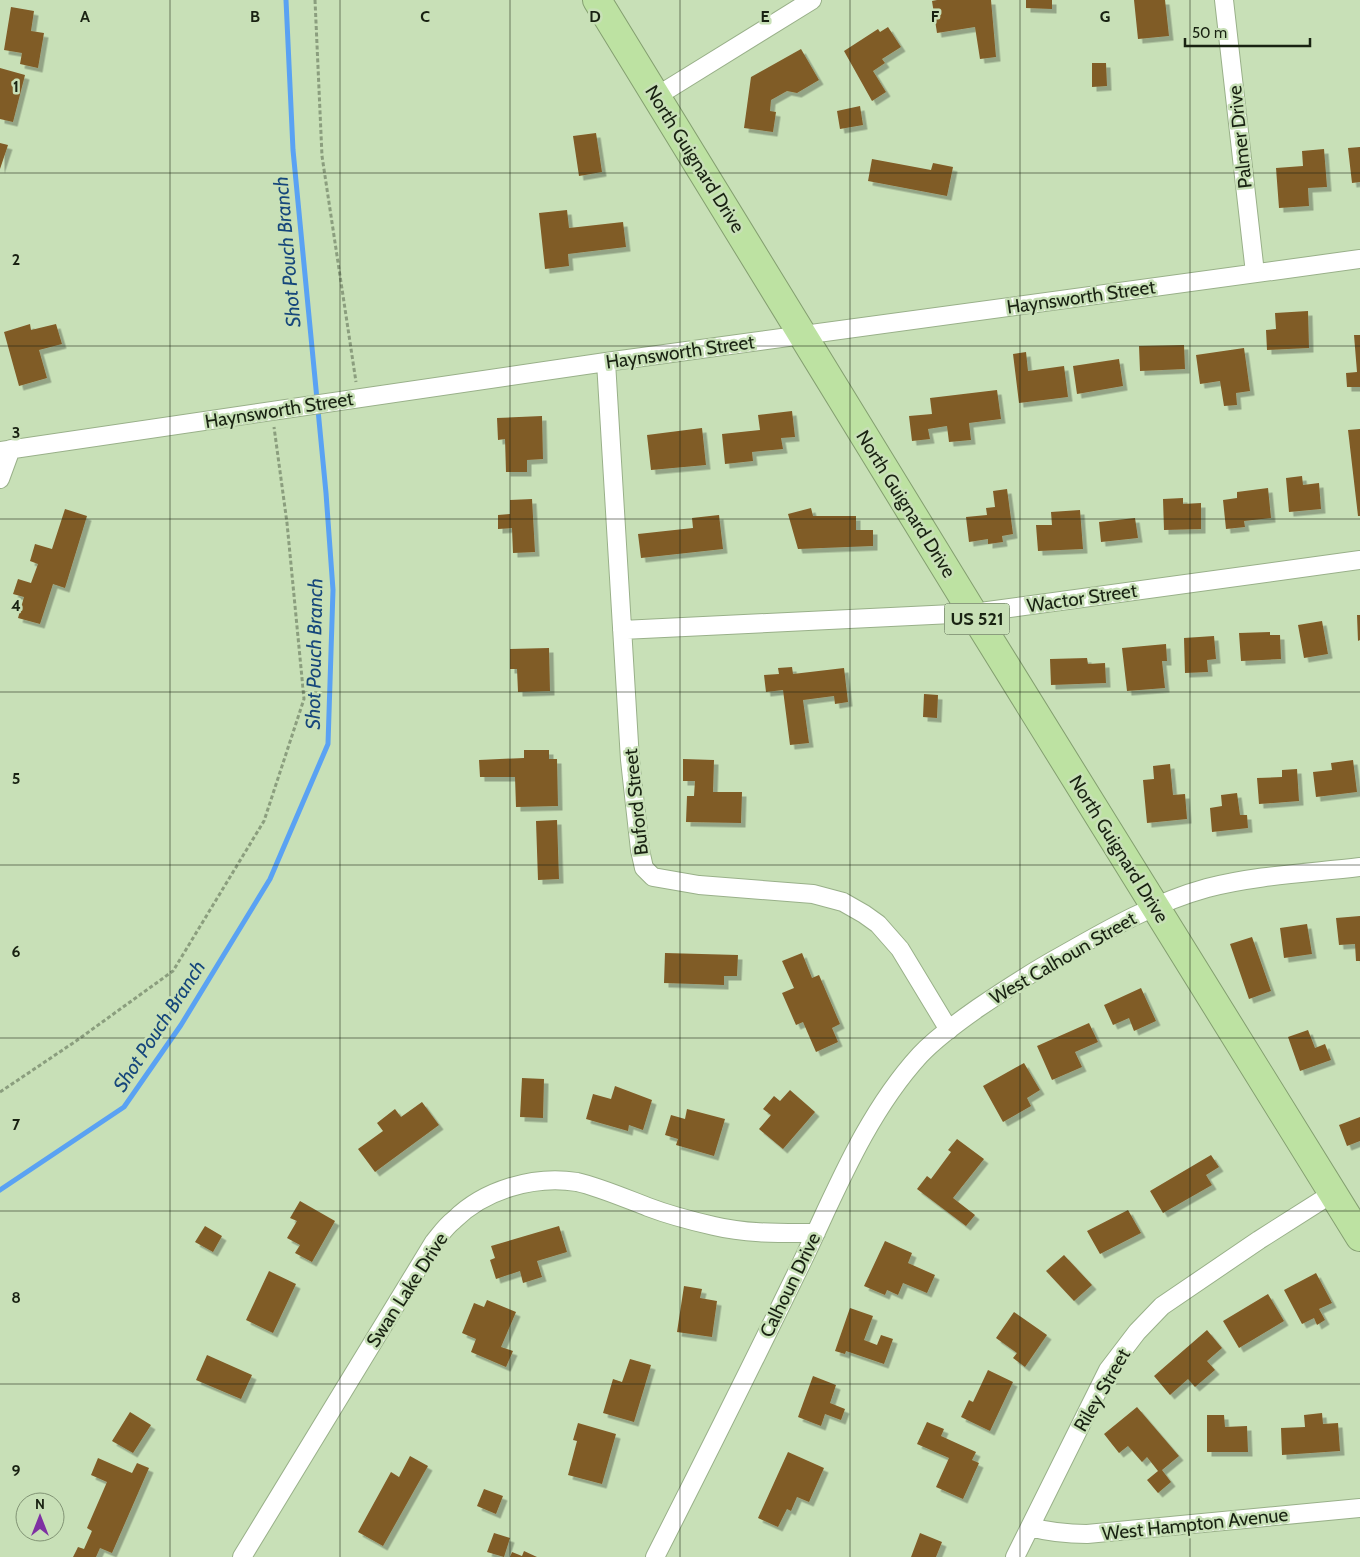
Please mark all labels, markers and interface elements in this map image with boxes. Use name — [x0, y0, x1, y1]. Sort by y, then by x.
text: A — [80, 7, 90, 26]
text: B — [250, 7, 260, 26]
text: C — [420, 7, 430, 26]
text: D — [589, 7, 601, 26]
text: E — [760, 7, 770, 26]
text: F — [931, 7, 940, 26]
text: G — [1100, 7, 1110, 26]
scale bar — [1185, 15, 1310, 47]
text: 50 m — [1192, 24, 1227, 42]
text: 1 — [13, 77, 19, 96]
street label: North Guignard Drive — [640, 81, 750, 237]
street label: Palmer Drive — [1223, 84, 1257, 190]
water label: Shot Pouch Branch — [268, 176, 306, 328]
text: 2 — [12, 250, 20, 269]
street label: Haynsworth Street — [1005, 275, 1157, 319]
street label: Haynsworth Street — [604, 330, 756, 374]
street label: Haynsworth Street — [203, 387, 355, 433]
text: 3 — [12, 423, 20, 442]
street label: North Guignard Drive — [851, 426, 961, 582]
water label: Shot Pouch Branch — [301, 578, 327, 730]
street label: Wactor Street — [1026, 579, 1139, 617]
text: 4 — [11, 596, 21, 615]
road number: US 521 — [944, 604, 1010, 634]
street label: Buford Street — [619, 747, 653, 856]
text: 5 — [12, 769, 20, 788]
street label: North Guignard Drive — [1064, 771, 1174, 927]
street label: West Calhoun Street — [986, 906, 1141, 1009]
text: 6 — [12, 942, 21, 961]
water label: Shot Pouch Branch — [108, 956, 210, 1096]
text: 7 — [12, 1115, 21, 1134]
street label: Swan Lake Drive — [361, 1228, 453, 1352]
street label: Calhoun Drive — [755, 1229, 825, 1341]
text: 8 — [11, 1288, 21, 1307]
street label: Riley Street — [1069, 1344, 1135, 1436]
text: 9 — [12, 1461, 21, 1480]
north arrow — [15, 1492, 65, 1542]
text: N — [35, 1495, 45, 1513]
street label: West Hampton Avenue — [1101, 1503, 1289, 1545]

